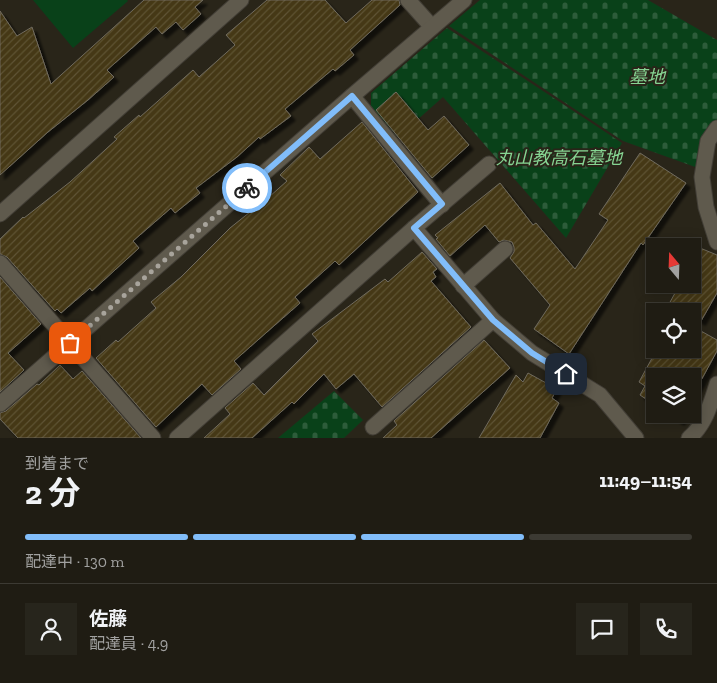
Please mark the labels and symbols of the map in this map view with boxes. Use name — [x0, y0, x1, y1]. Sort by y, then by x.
park label: 墓地 — [629, 66, 667, 88]
park label: 丸山教高石墓地 — [496, 147, 624, 169]
courier — [222, 163, 272, 213]
north arrow — [646, 238, 701, 292]
pin — [49, 322, 91, 364]
pin — [545, 353, 587, 395]

